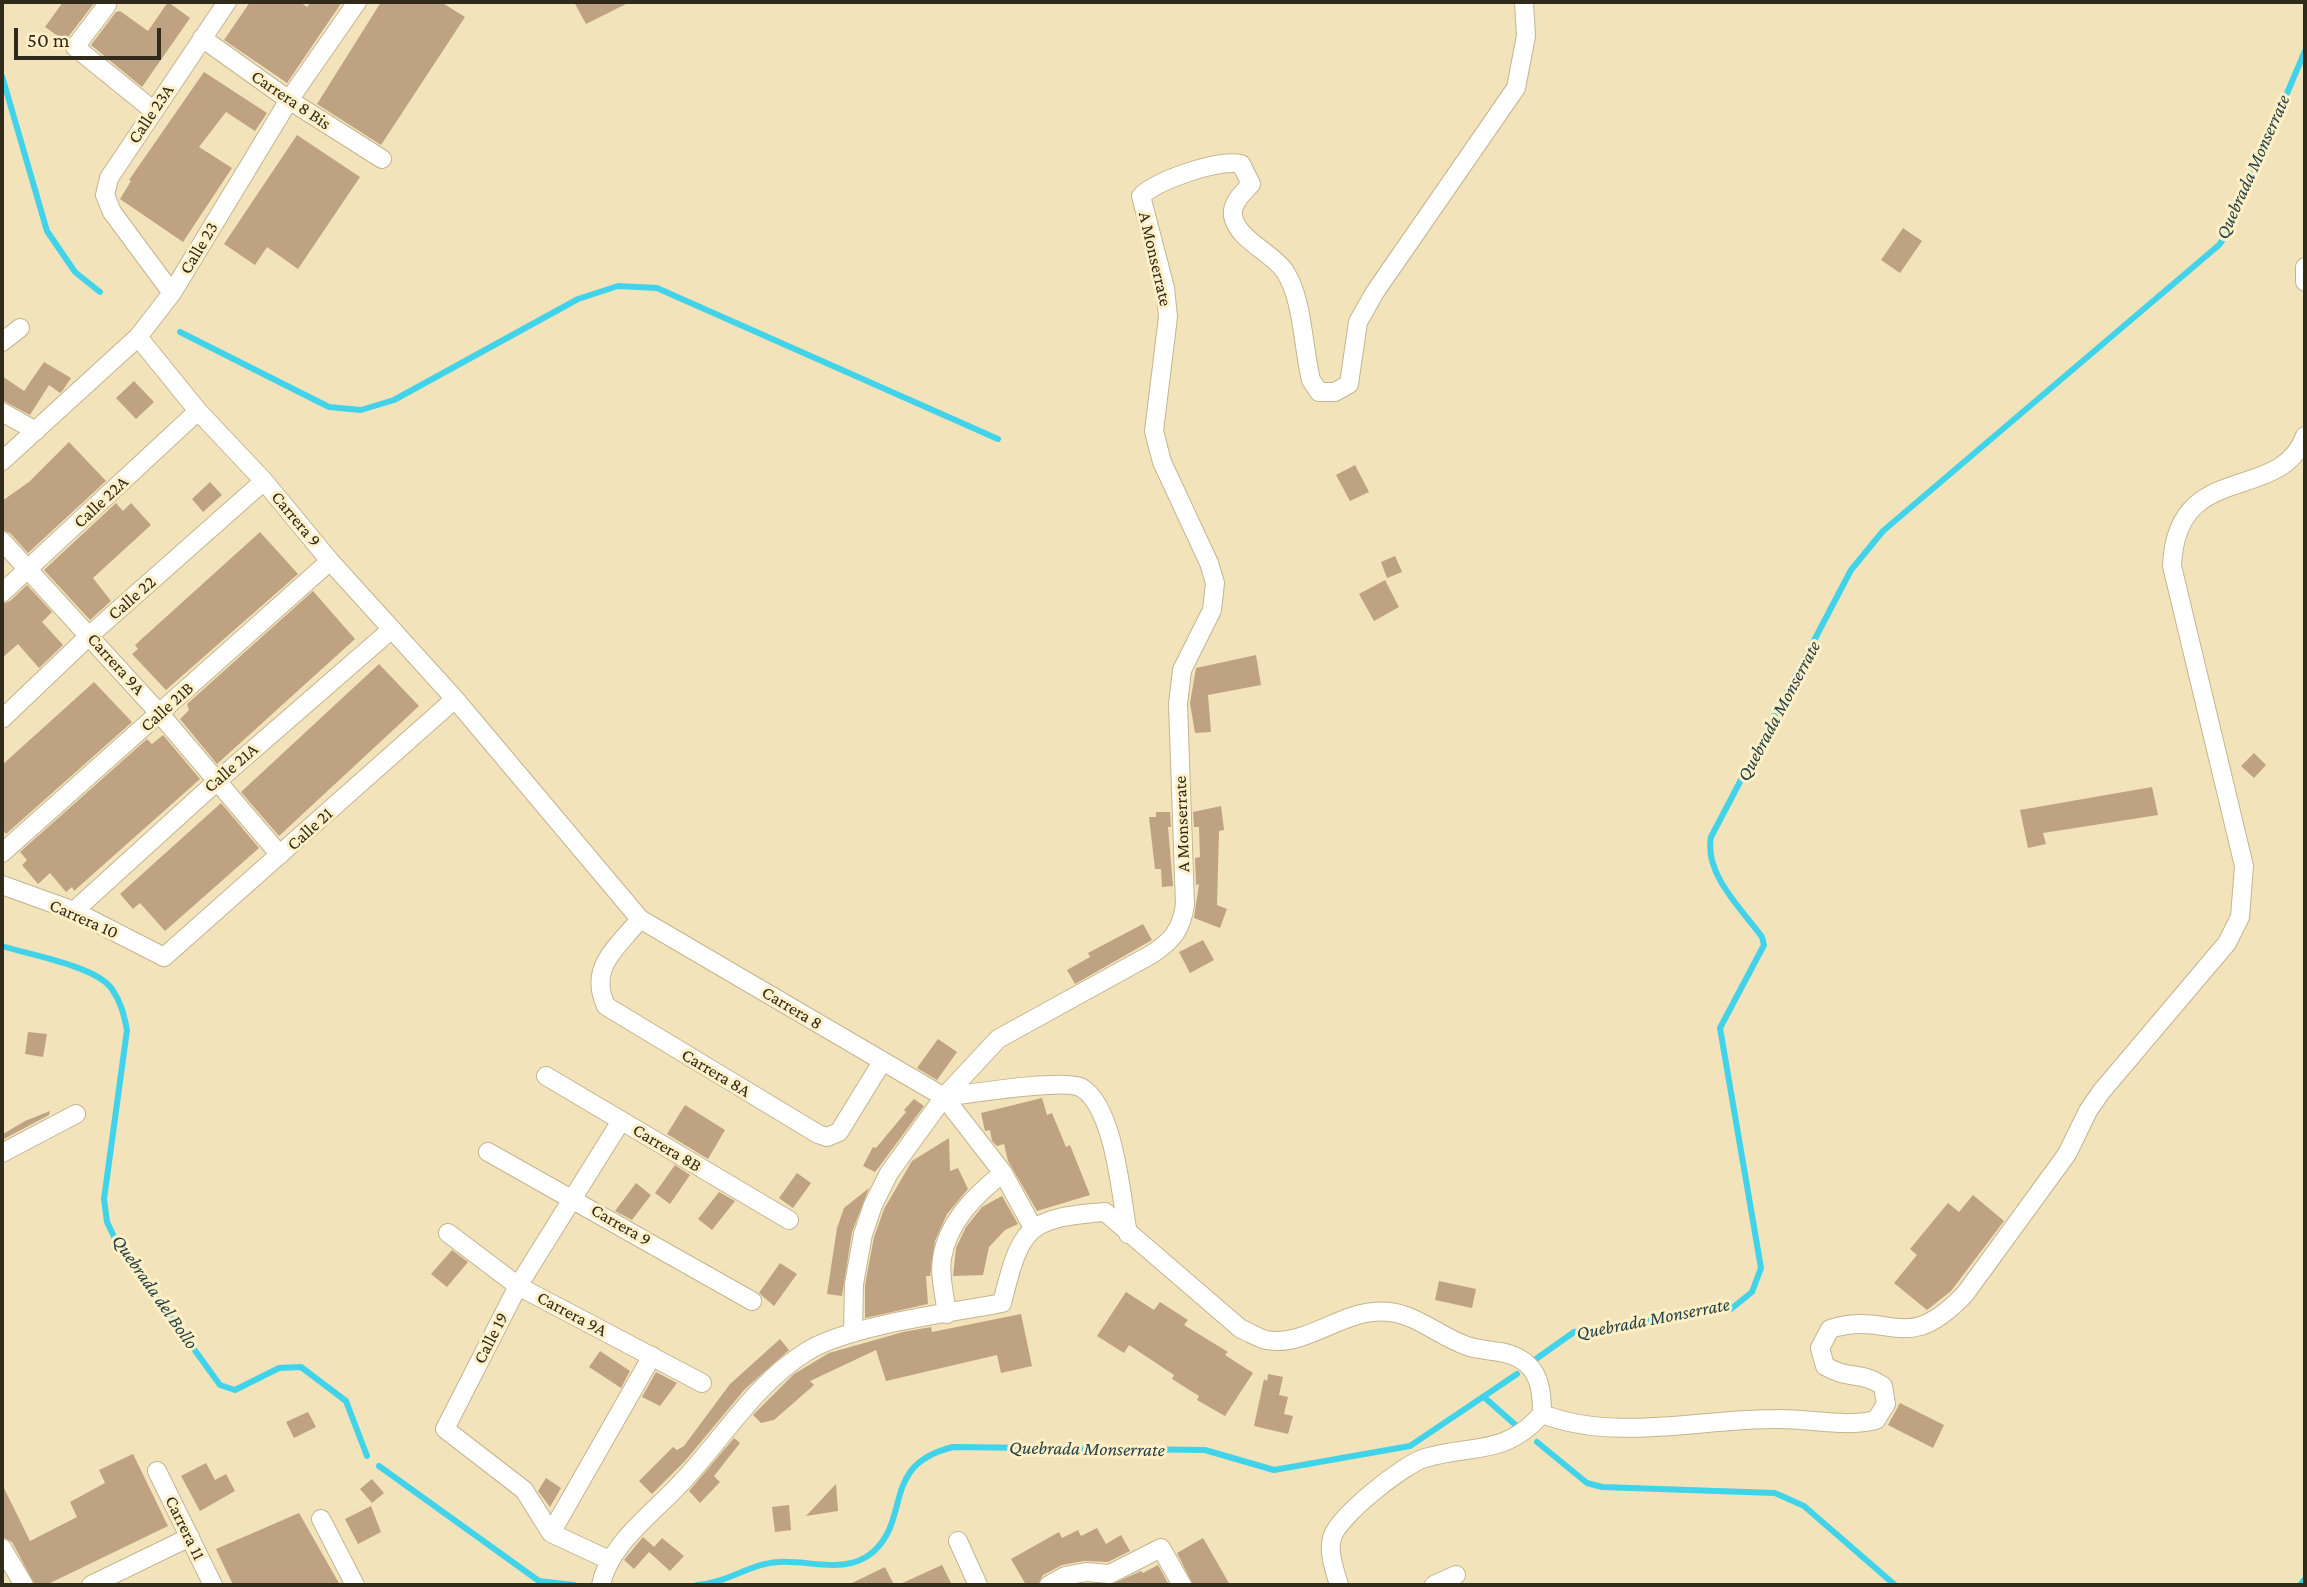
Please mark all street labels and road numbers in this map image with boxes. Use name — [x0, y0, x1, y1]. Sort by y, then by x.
street label: Carrera 8 Bis — [247, 65, 335, 135]
street label: Calle 23A — [123, 80, 179, 148]
street label: A Monserrate — [1134, 209, 1176, 309]
street label: Calle 23 — [175, 218, 223, 278]
street label: Calle 22A — [69, 471, 133, 533]
street label: Carrera 9 — [266, 487, 326, 551]
street label: Calle 22 — [104, 571, 160, 625]
street label: Carrera 9A — [82, 628, 150, 700]
street label: Calle 21B — [136, 678, 198, 736]
street label: Calle 21A — [200, 739, 262, 797]
street label: A Monserrate — [1170, 775, 1194, 873]
street label: Calle 21 — [283, 803, 337, 855]
street label: Carrera 10 — [46, 894, 122, 944]
street label: Carrera 8 — [758, 982, 826, 1034]
street label: Carrera 8A — [678, 1044, 754, 1102]
street label: Carrera 8B — [629, 1119, 705, 1177]
street label: Carrera 9 — [587, 1199, 655, 1251]
street label: Carrera 9A — [533, 1287, 611, 1341]
street label: Calle 19 — [469, 1309, 513, 1367]
street label: Carrera 11 — [160, 1492, 210, 1564]

